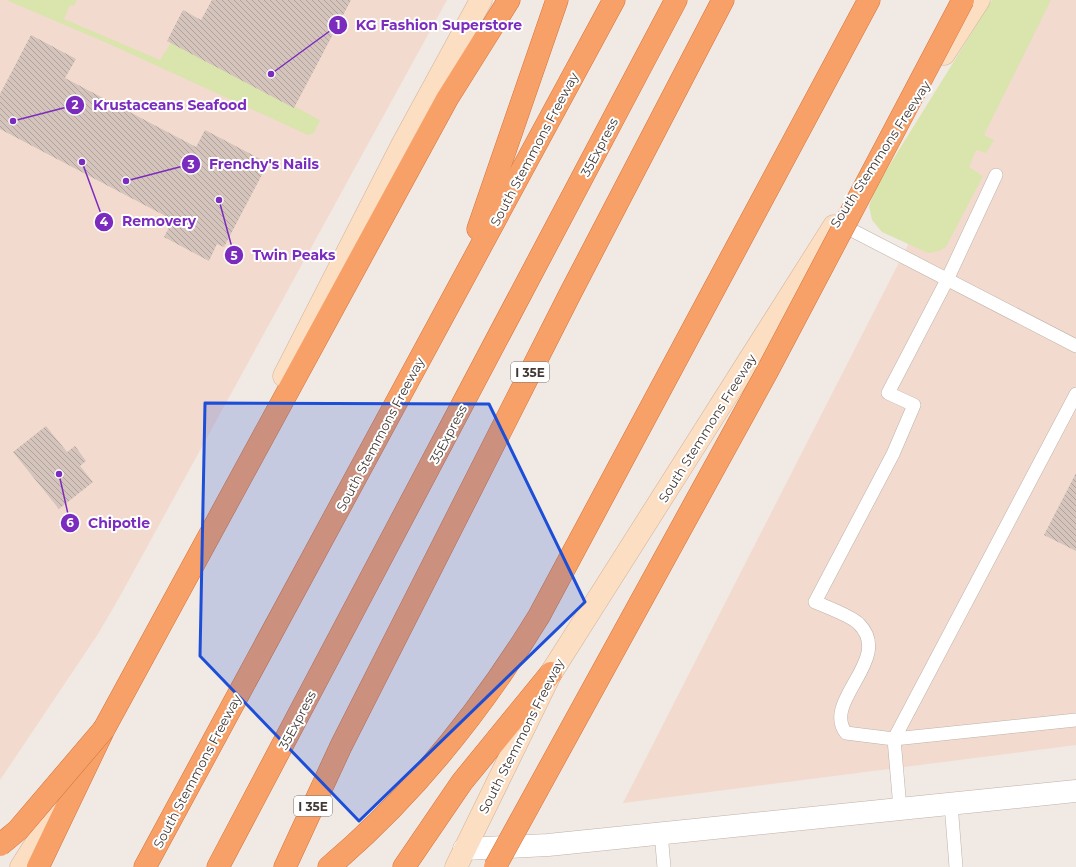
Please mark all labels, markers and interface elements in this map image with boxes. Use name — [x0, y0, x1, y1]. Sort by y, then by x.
callout: KG Fashion Superstore — [328, 12, 530, 38]
text: KG Fashion Superstore — [356, 16, 522, 34]
text: 1 — [336, 17, 340, 32]
street label: South Stemmons Freeway — [487, 69, 582, 229]
street label: South Stemmons Freeway — [826, 77, 934, 230]
callout: Krustaceans Seafood — [65, 92, 255, 118]
text: Krustaceans Seafood — [93, 96, 247, 114]
text: 2 — [71, 97, 79, 112]
street label: 35Express — [577, 115, 621, 179]
callout: Frenchy's Nails — [181, 151, 327, 177]
text: Frenchy's Nails — [209, 155, 319, 173]
text: 3 — [186, 157, 195, 172]
callout: Removery — [94, 209, 204, 235]
text: Removery — [122, 212, 197, 230]
text: 4 — [100, 214, 109, 229]
callout: Twin Peaks — [224, 242, 343, 268]
text: Twin Peaks — [253, 246, 336, 264]
text: 5 — [230, 248, 238, 263]
street label: South Stemmons Freeway — [655, 350, 760, 505]
street label: South Stemmons Freeway — [333, 354, 428, 514]
road number: I 35E — [511, 362, 549, 382]
street label: 35Express — [426, 402, 470, 466]
callout: Chipotle — [60, 510, 158, 536]
text: Chipotle — [88, 514, 150, 532]
text: 6 — [66, 515, 74, 530]
street label: South Stemmons Freeway — [475, 655, 568, 816]
street label: 35Express — [275, 688, 319, 752]
street label: South Stemmons Freeway — [150, 691, 245, 851]
road number: I 35E — [294, 796, 332, 816]

